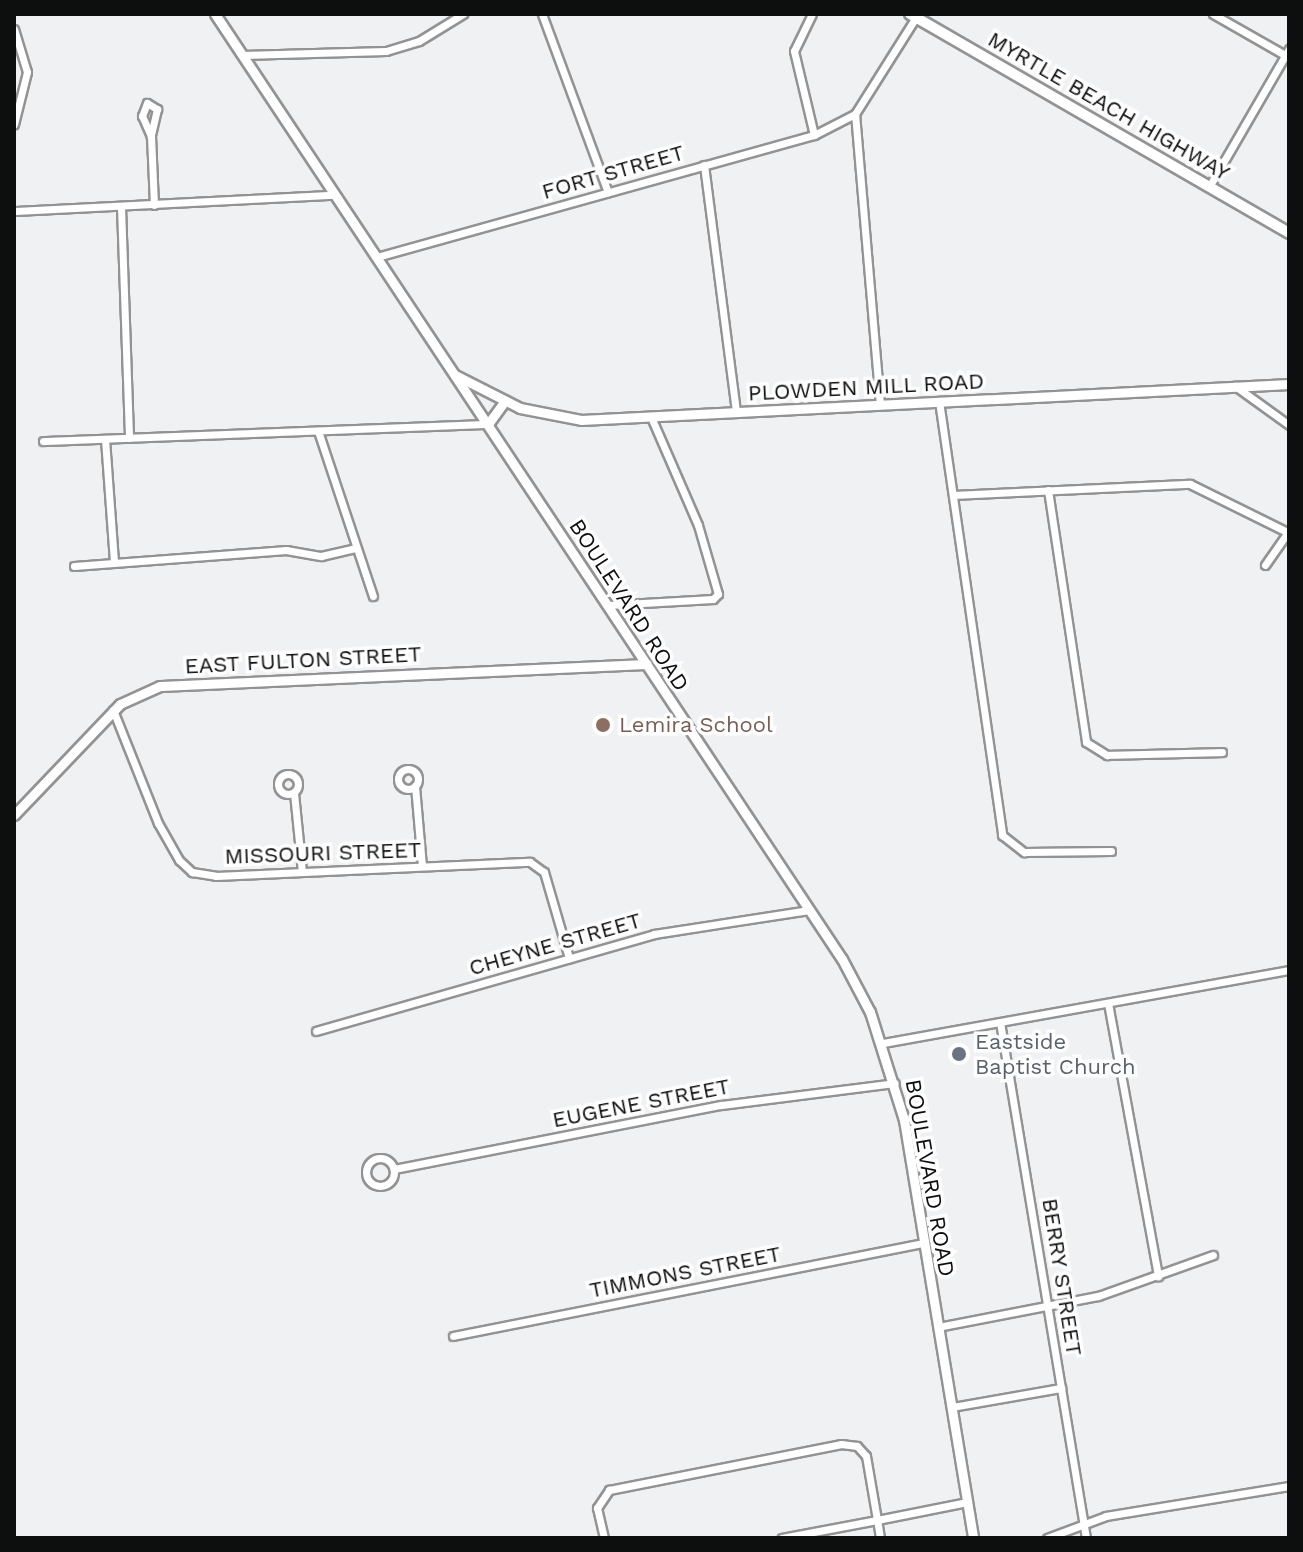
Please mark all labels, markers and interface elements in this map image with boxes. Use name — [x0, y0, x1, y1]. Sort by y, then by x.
street label: MYRTLE BEACH HIGHWAY — [983, 26, 1235, 186]
street label: FORT STREET — [539, 139, 687, 205]
street label: PLOWDEN MILL ROAD — [747, 368, 985, 406]
street label: BOULEVARD ROAD — [563, 514, 695, 696]
street label: EAST FULTON STREET — [184, 641, 422, 679]
place label: Lemira School — [619, 712, 773, 738]
marker: Lemira School — [594, 716, 612, 734]
street label: MISSOURI STREET — [224, 836, 422, 870]
street label: CHEYNE STREET — [466, 907, 644, 981]
place label: Eastside Baptist Church — [975, 1028, 1136, 1080]
marker: Eastside Baptist Church — [950, 1045, 968, 1063]
street label: EUGENE STREET — [550, 1073, 732, 1133]
street label: BOULEVARD ROAD — [900, 1077, 960, 1279]
street label: BERRY STREET — [1036, 1196, 1088, 1358]
street label: TIMMONS STREET — [587, 1241, 783, 1303]

